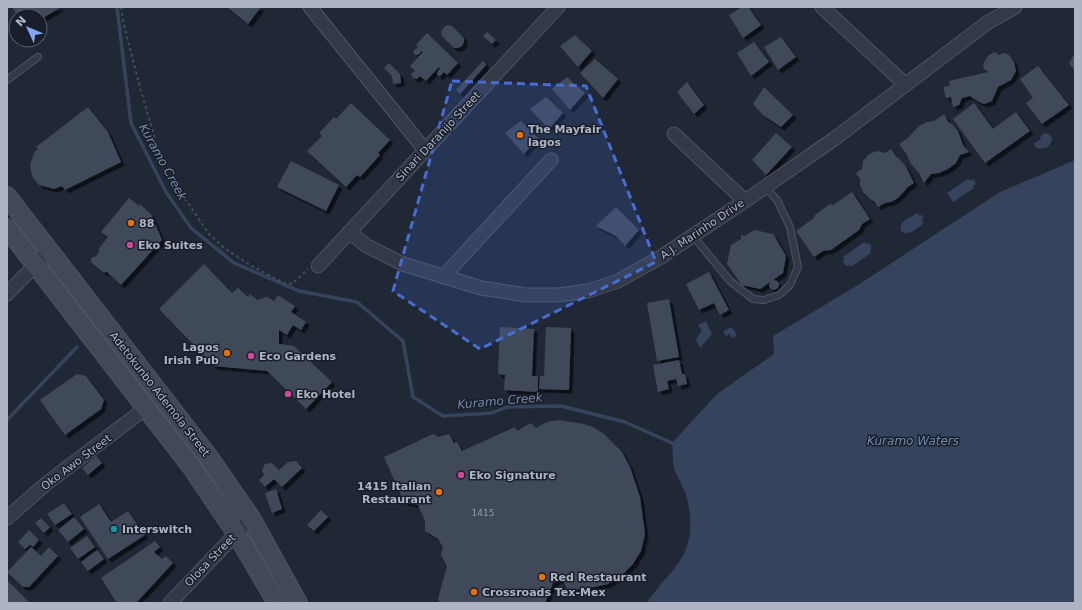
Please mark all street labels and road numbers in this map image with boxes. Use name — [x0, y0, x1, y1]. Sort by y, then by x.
street label: Sinari Daranijo Street — [393, 88, 484, 184]
street label: A.J. Marinho Drive — [658, 196, 747, 262]
street label: Adetokunbo Ademola Street — [107, 329, 213, 460]
street label: Oko Awo Street — [39, 431, 115, 493]
street label: Olosa Street — [182, 531, 239, 589]

